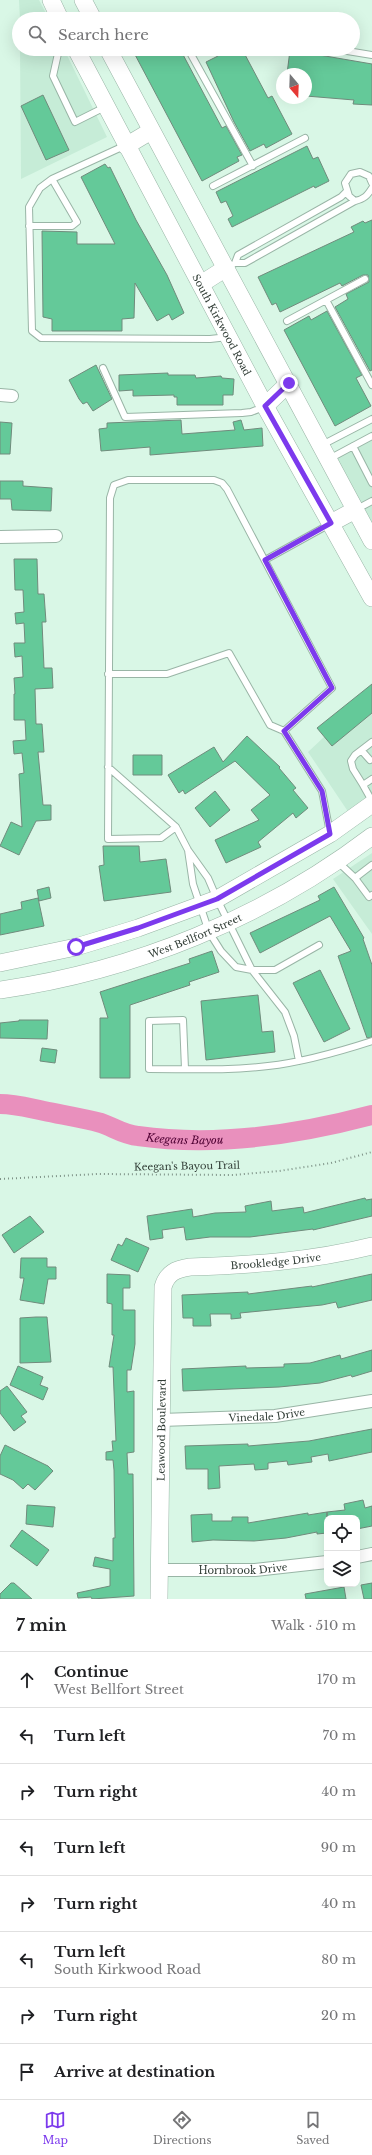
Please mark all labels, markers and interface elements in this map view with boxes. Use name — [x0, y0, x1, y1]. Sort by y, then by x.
search box — [12, 12, 360, 56]
icon: search — [26, 23, 48, 45]
text: Search here — [58, 25, 149, 44]
north arrow — [276, 68, 312, 104]
street label: South Kirkwood Road — [190, 272, 254, 378]
route end — [280, 374, 298, 392]
street label: West Bellfort Street — [146, 910, 244, 961]
route start — [67, 938, 85, 956]
water label: Keegans Bayou — [144, 1130, 224, 1147]
street label: Keegan's Bayou Trail — [134, 1159, 240, 1173]
street label: Brookledge Drive — [230, 1250, 322, 1272]
street label: Leawood Boulevard — [154, 1379, 168, 1481]
street label: Vinedale Drive — [227, 1405, 306, 1424]
map controls — [324, 1515, 360, 1587]
button: locate — [324, 1515, 360, 1551]
button: layers — [324, 1551, 360, 1587]
street label: Hornbrook Drive — [198, 1560, 288, 1577]
text: 7 min — [16, 1615, 67, 1636]
text: Walk · 510 m — [271, 1617, 356, 1634]
text: Continue — [54, 1662, 129, 1681]
icon: ahead — [16, 1669, 38, 1691]
text: 170 m — [317, 1671, 356, 1688]
text: West Bellfort Street — [54, 1681, 184, 1698]
icon: left — [16, 1725, 38, 1747]
text: Turn left — [54, 1726, 125, 1745]
text: 70 m — [323, 1727, 356, 1744]
icon: right — [16, 1781, 38, 1803]
text: Turn right — [54, 1782, 137, 1801]
text: 40 m — [321, 1783, 356, 1800]
icon: left — [16, 1837, 38, 1859]
text: Turn left — [54, 1838, 125, 1857]
text: 90 m — [321, 1839, 356, 1856]
icon: right — [16, 1893, 38, 1915]
text: Turn right — [54, 1894, 137, 1913]
text: 40 m — [321, 1895, 356, 1912]
text: Turn left — [54, 1942, 125, 1961]
icon: left — [16, 1949, 38, 1971]
text: 80 m — [321, 1951, 356, 1968]
text: South Kirkwood Road — [54, 1961, 201, 1978]
icon: right — [16, 2005, 38, 2027]
text: Turn right — [54, 2006, 137, 2025]
text: 20 m — [321, 2007, 356, 2024]
icon: arrive — [16, 2061, 38, 2083]
text: Arrive at destination — [54, 2062, 215, 2081]
tab: Map — [42, 2109, 68, 2147]
tab: Directions — [153, 2109, 211, 2147]
tab: Saved — [296, 2109, 330, 2147]

